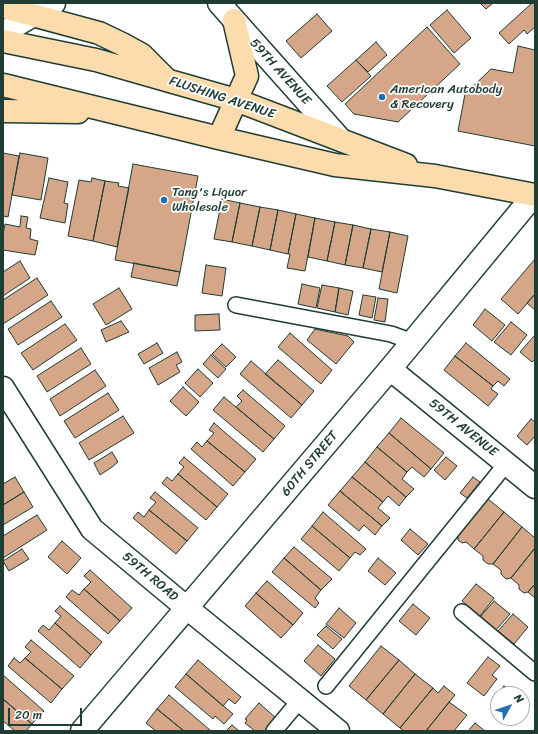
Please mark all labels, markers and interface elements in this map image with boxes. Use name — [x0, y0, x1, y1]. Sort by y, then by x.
street label: 59TH AVENUE — [246, 36, 314, 108]
street label: FLUSHING AVENUE — [167, 74, 277, 122]
place label: American Autobody & Recovery — [390, 82, 502, 113]
marker: American Autobody & Recovery — [377, 92, 387, 102]
place label: Tang's Liquor Wholesale — [172, 185, 246, 216]
marker: Tang's Liquor Wholesale — [159, 195, 169, 205]
street label: 59TH AVENUE — [426, 396, 500, 460]
street label: 60TH STREET — [278, 428, 342, 500]
street label: 59TH ROAD — [119, 549, 181, 605]
north arrow — [490, 686, 530, 726]
text: N — [509, 690, 529, 708]
scale bar — [10, 700, 84, 726]
text: 20 m — [15, 704, 42, 726]

